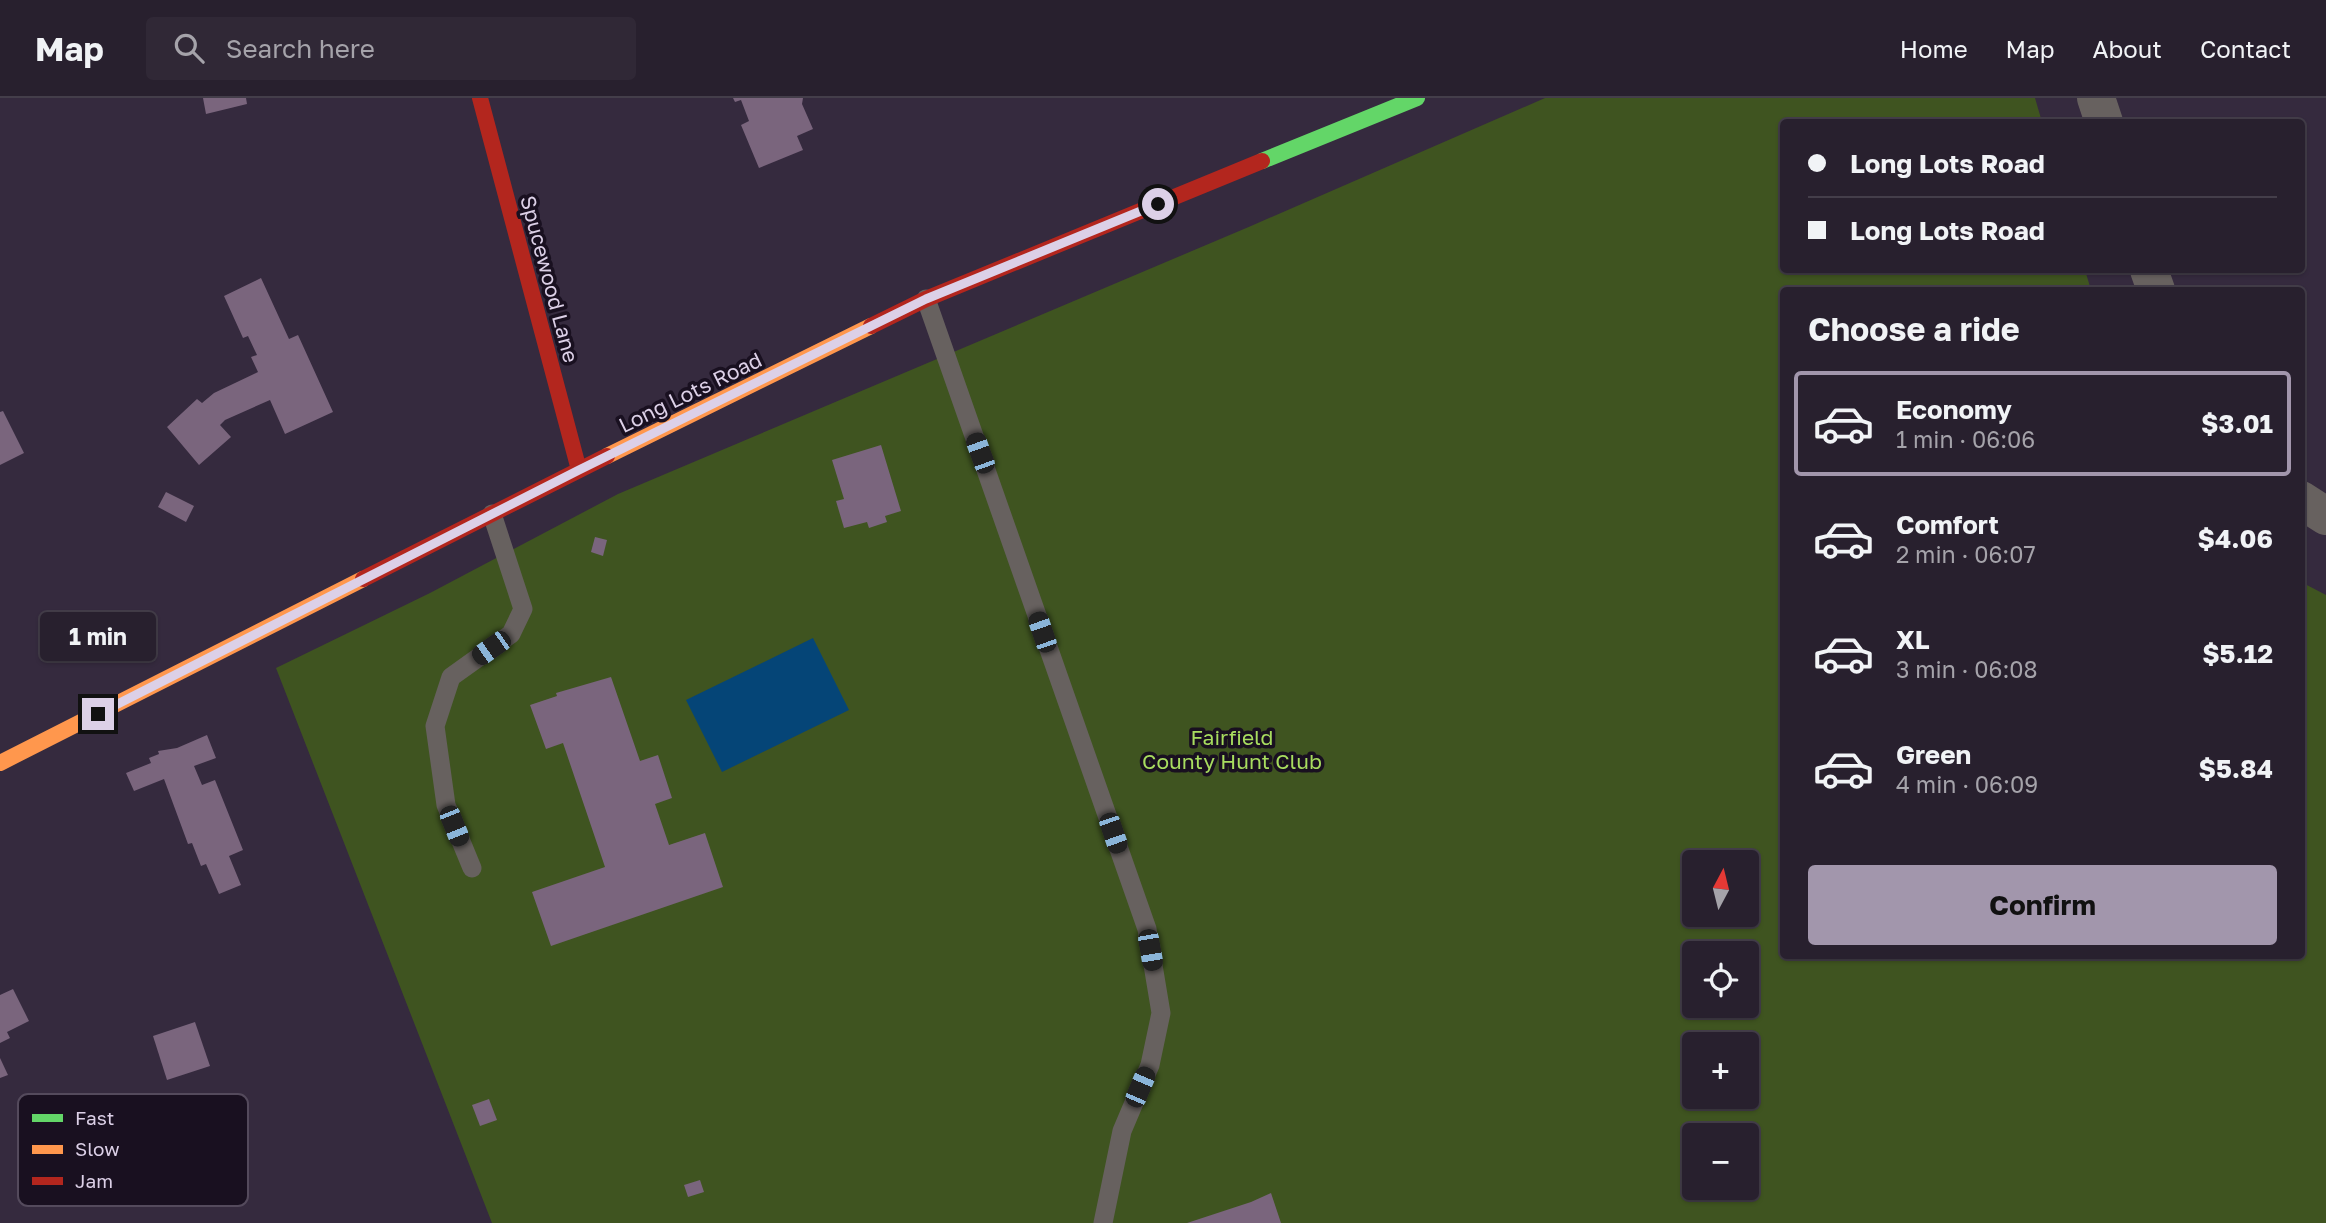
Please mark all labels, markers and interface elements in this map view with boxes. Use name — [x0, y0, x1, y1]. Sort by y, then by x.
search box — [146, 17, 636, 80]
text: Map — [35, 29, 104, 68]
icon: search — [170, 29, 208, 67]
text: Search here — [226, 33, 375, 64]
text: Home — [1900, 34, 1968, 63]
text: Map — [2006, 34, 2055, 63]
text: About — [2093, 34, 2162, 63]
text: Contact — [2200, 34, 2291, 63]
text: Long Lots Road — [1850, 148, 2045, 179]
route start — [1142, 188, 1174, 220]
street label: Spucewood Lane — [515, 193, 585, 365]
text: Long Lots Road — [1850, 215, 2045, 246]
text: Choose a ride — [1808, 310, 2020, 348]
street label: Long Lots Road — [614, 346, 766, 438]
icon: car — [1812, 392, 1875, 455]
text: Economy — [1896, 394, 2012, 425]
text: $3.01 — [2201, 408, 2273, 439]
text: 1 min · 06:06 — [1896, 425, 2035, 453]
car — [963, 430, 998, 476]
icon: car — [1812, 507, 1875, 570]
text: Comfort — [1896, 509, 1999, 540]
text: $4.06 — [2198, 523, 2273, 554]
text: 2 min · 06:07 — [1896, 540, 2036, 568]
car — [1026, 609, 1059, 655]
callout: 1 min — [40, 612, 156, 662]
text: 1 min — [69, 622, 127, 650]
icon: car — [1812, 622, 1875, 685]
text: XL — [1896, 624, 1930, 655]
car — [468, 627, 515, 669]
text: $5.12 — [2202, 638, 2273, 669]
text: 3 min · 06:08 — [1896, 655, 2038, 683]
route end — [82, 698, 114, 730]
park label: Fairfield County Hunt Club — [1142, 724, 1322, 774]
icon: car — [1812, 737, 1875, 800]
text: Green — [1896, 739, 1971, 770]
text: $5.84 — [2199, 753, 2273, 784]
text: 4 min · 06:09 — [1896, 770, 2038, 798]
car — [437, 803, 472, 849]
car — [1097, 810, 1130, 856]
north arrow — [1682, 850, 1759, 928]
map controls — [1682, 850, 1759, 1200]
button: Confirm — [1808, 865, 2277, 945]
car — [1137, 927, 1164, 973]
button: locate — [1682, 941, 1759, 1018]
button: + — [1682, 1032, 1759, 1109]
car — [1123, 1064, 1158, 1110]
legend — [18, 1094, 248, 1206]
text: Fast — [75, 1106, 114, 1129]
button: − — [1682, 1123, 1759, 1200]
text: Slow — [75, 1137, 120, 1160]
text: Jam — [75, 1169, 113, 1192]

